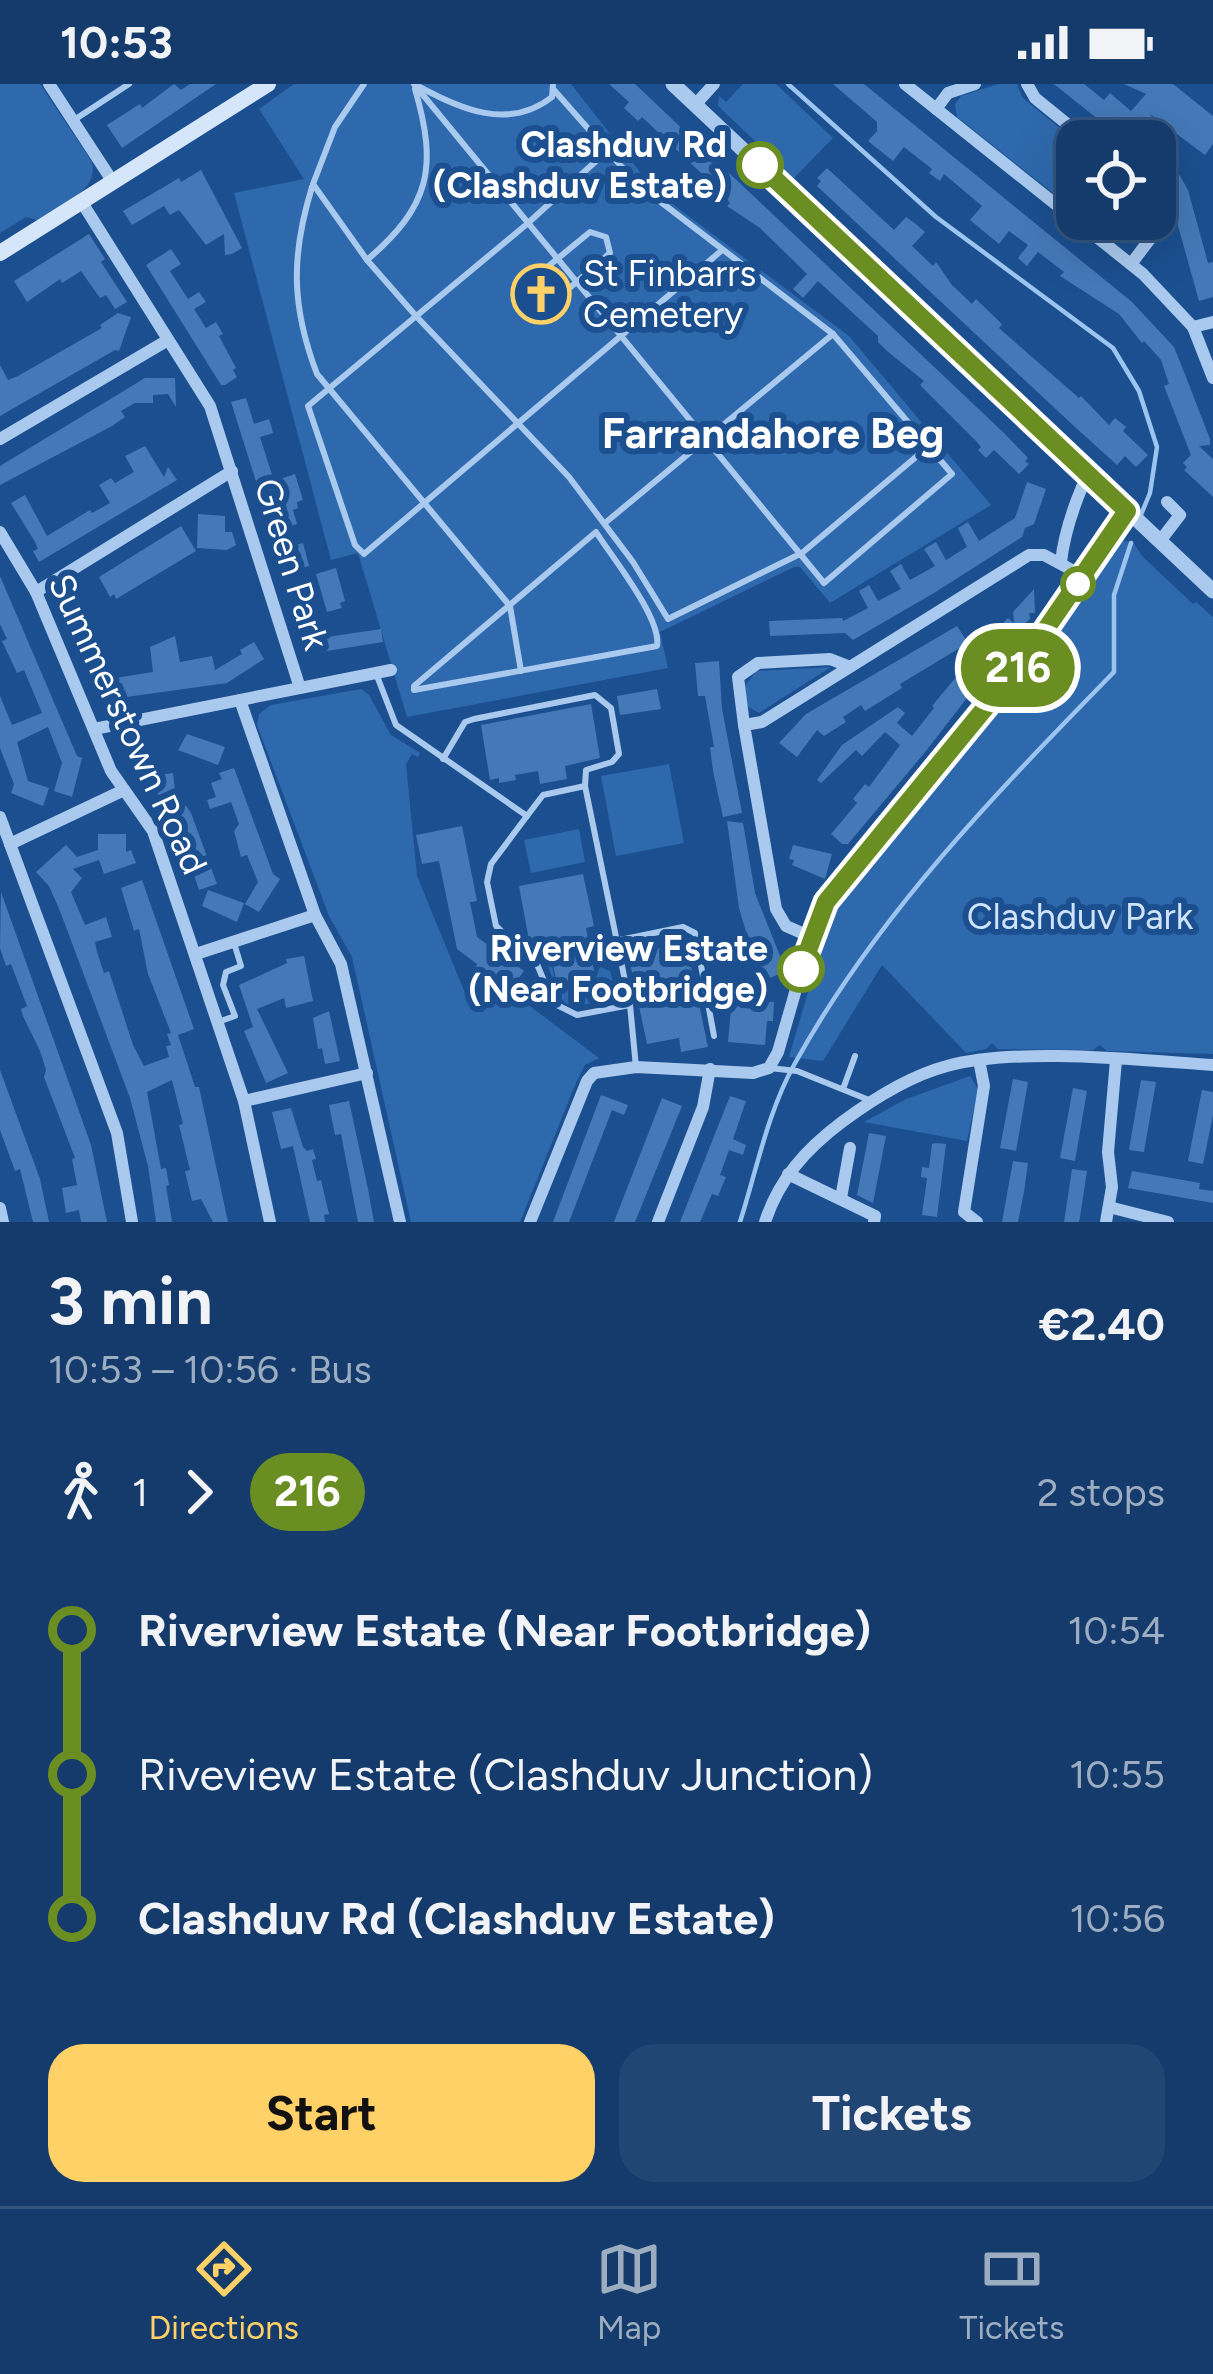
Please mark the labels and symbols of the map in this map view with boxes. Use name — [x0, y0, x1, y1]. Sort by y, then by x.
place label: Clashduv Rd (Clashduv Estate) — [433, 123, 727, 207]
marker: Clashduv Rd (Clashduv Estate) — [738, 143, 782, 187]
place label: St Finbarrs Cemetery — [583, 252, 756, 336]
church icon: St Finbarrs Cemetery — [510, 263, 572, 325]
district label: Farrandahore Beg — [602, 408, 944, 459]
street label: Green Park — [246, 473, 338, 655]
street label: Summerstown Road — [40, 567, 216, 881]
unlabelled marker — [1062, 568, 1094, 600]
line badge: 216 — [949, 629, 1087, 707]
park label: Clashduv Park — [967, 895, 1194, 938]
place label: Riverview Estate (Near Footbridge) — [468, 927, 768, 1011]
marker: Riverview Estate (Near Footbridge) — [779, 947, 823, 991]

